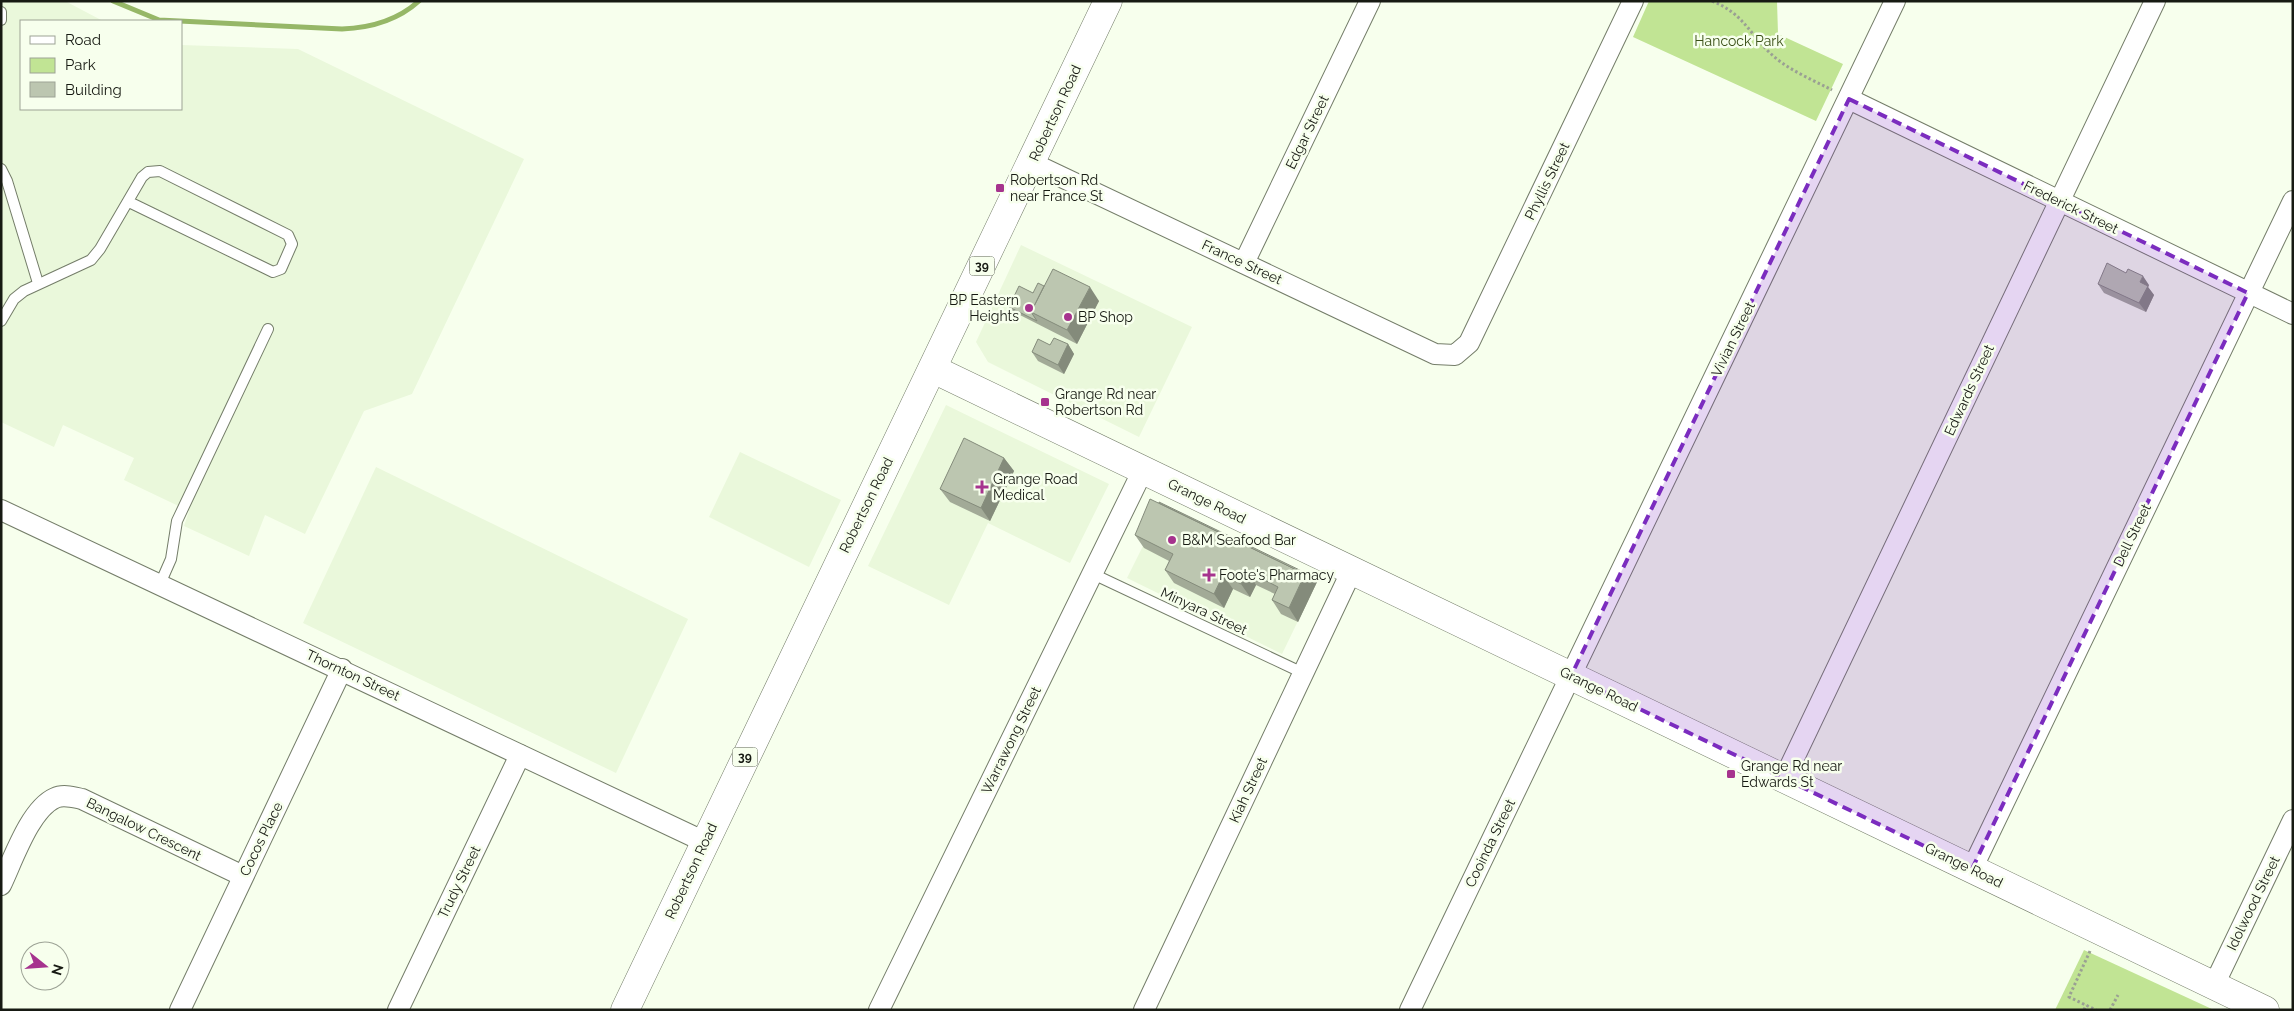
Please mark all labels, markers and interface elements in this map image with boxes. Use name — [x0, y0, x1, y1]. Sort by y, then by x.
legend — [20, 20, 182, 110]
text: Road — [65, 31, 101, 49]
park label: Hancock Park — [1694, 33, 1784, 49]
text: Park — [65, 56, 96, 74]
street label: Robertson Road — [1026, 62, 1084, 164]
text: Building — [65, 81, 122, 99]
street label: Edgar Street — [1282, 92, 1332, 172]
street label: Phyllis Street — [1521, 139, 1573, 222]
place label: Robertson Rd near France St — [1010, 172, 1103, 204]
street label: Frederick Street — [2021, 177, 2121, 237]
marker: Robertson Rd near France St — [994, 182, 1006, 194]
street label: France Street — [1199, 236, 1285, 288]
road number: 39 — [970, 256, 994, 276]
place label: BP Eastern Heights — [949, 292, 1019, 324]
street label: Vivian Street — [1708, 299, 1758, 379]
marker: BP Eastern Heights — [1023, 302, 1035, 314]
place label: BP Shop — [1078, 309, 1133, 325]
marker: BP Shop — [1062, 311, 1074, 323]
street label: Edwards Street — [1941, 342, 1997, 438]
place label: Grange Rd near Robertson Rd — [1055, 386, 1156, 418]
marker: Grange Rd near Robertson Rd — [1039, 396, 1051, 408]
street label: Robertson Road — [836, 455, 896, 555]
place label: Grange Road Medical — [993, 471, 1078, 503]
street label: Grange Road — [1165, 475, 1249, 527]
marker: Grange Road Medical — [975, 480, 989, 494]
street label: Dell Street — [2110, 501, 2154, 569]
place label: B&M Seafood Bar — [1182, 532, 1296, 548]
marker: B&M Seafood Bar — [1166, 534, 1178, 546]
place label: Foote's Pharmacy — [1219, 567, 1334, 583]
marker: Foote's Pharmacy — [1203, 569, 1215, 581]
street label: Minyara Street — [1158, 584, 1250, 638]
street label: Thornton Street — [304, 646, 403, 704]
street label: Grange Road — [1557, 663, 1641, 715]
street label: Warrawong Street — [978, 683, 1044, 796]
road number: 39 — [732, 748, 758, 766]
street label: Kiah Street — [1226, 755, 1270, 825]
place label: Grange Rd near Edwards St — [1741, 758, 1842, 790]
marker: Grange Rd near Edwards St — [1725, 768, 1737, 780]
street label: Bangalow Crescent — [84, 794, 204, 864]
street label: Cooinda Street — [1462, 796, 1518, 890]
street label: Cocos Place — [236, 799, 286, 879]
street label: Robertson Road — [662, 820, 720, 922]
street label: Grange Road — [1922, 839, 2006, 891]
street label: Trudy Street — [435, 843, 484, 921]
street label: Idolwood Street — [2223, 853, 2283, 953]
north arrow — [20, 941, 70, 991]
text: N — [48, 962, 67, 977]

